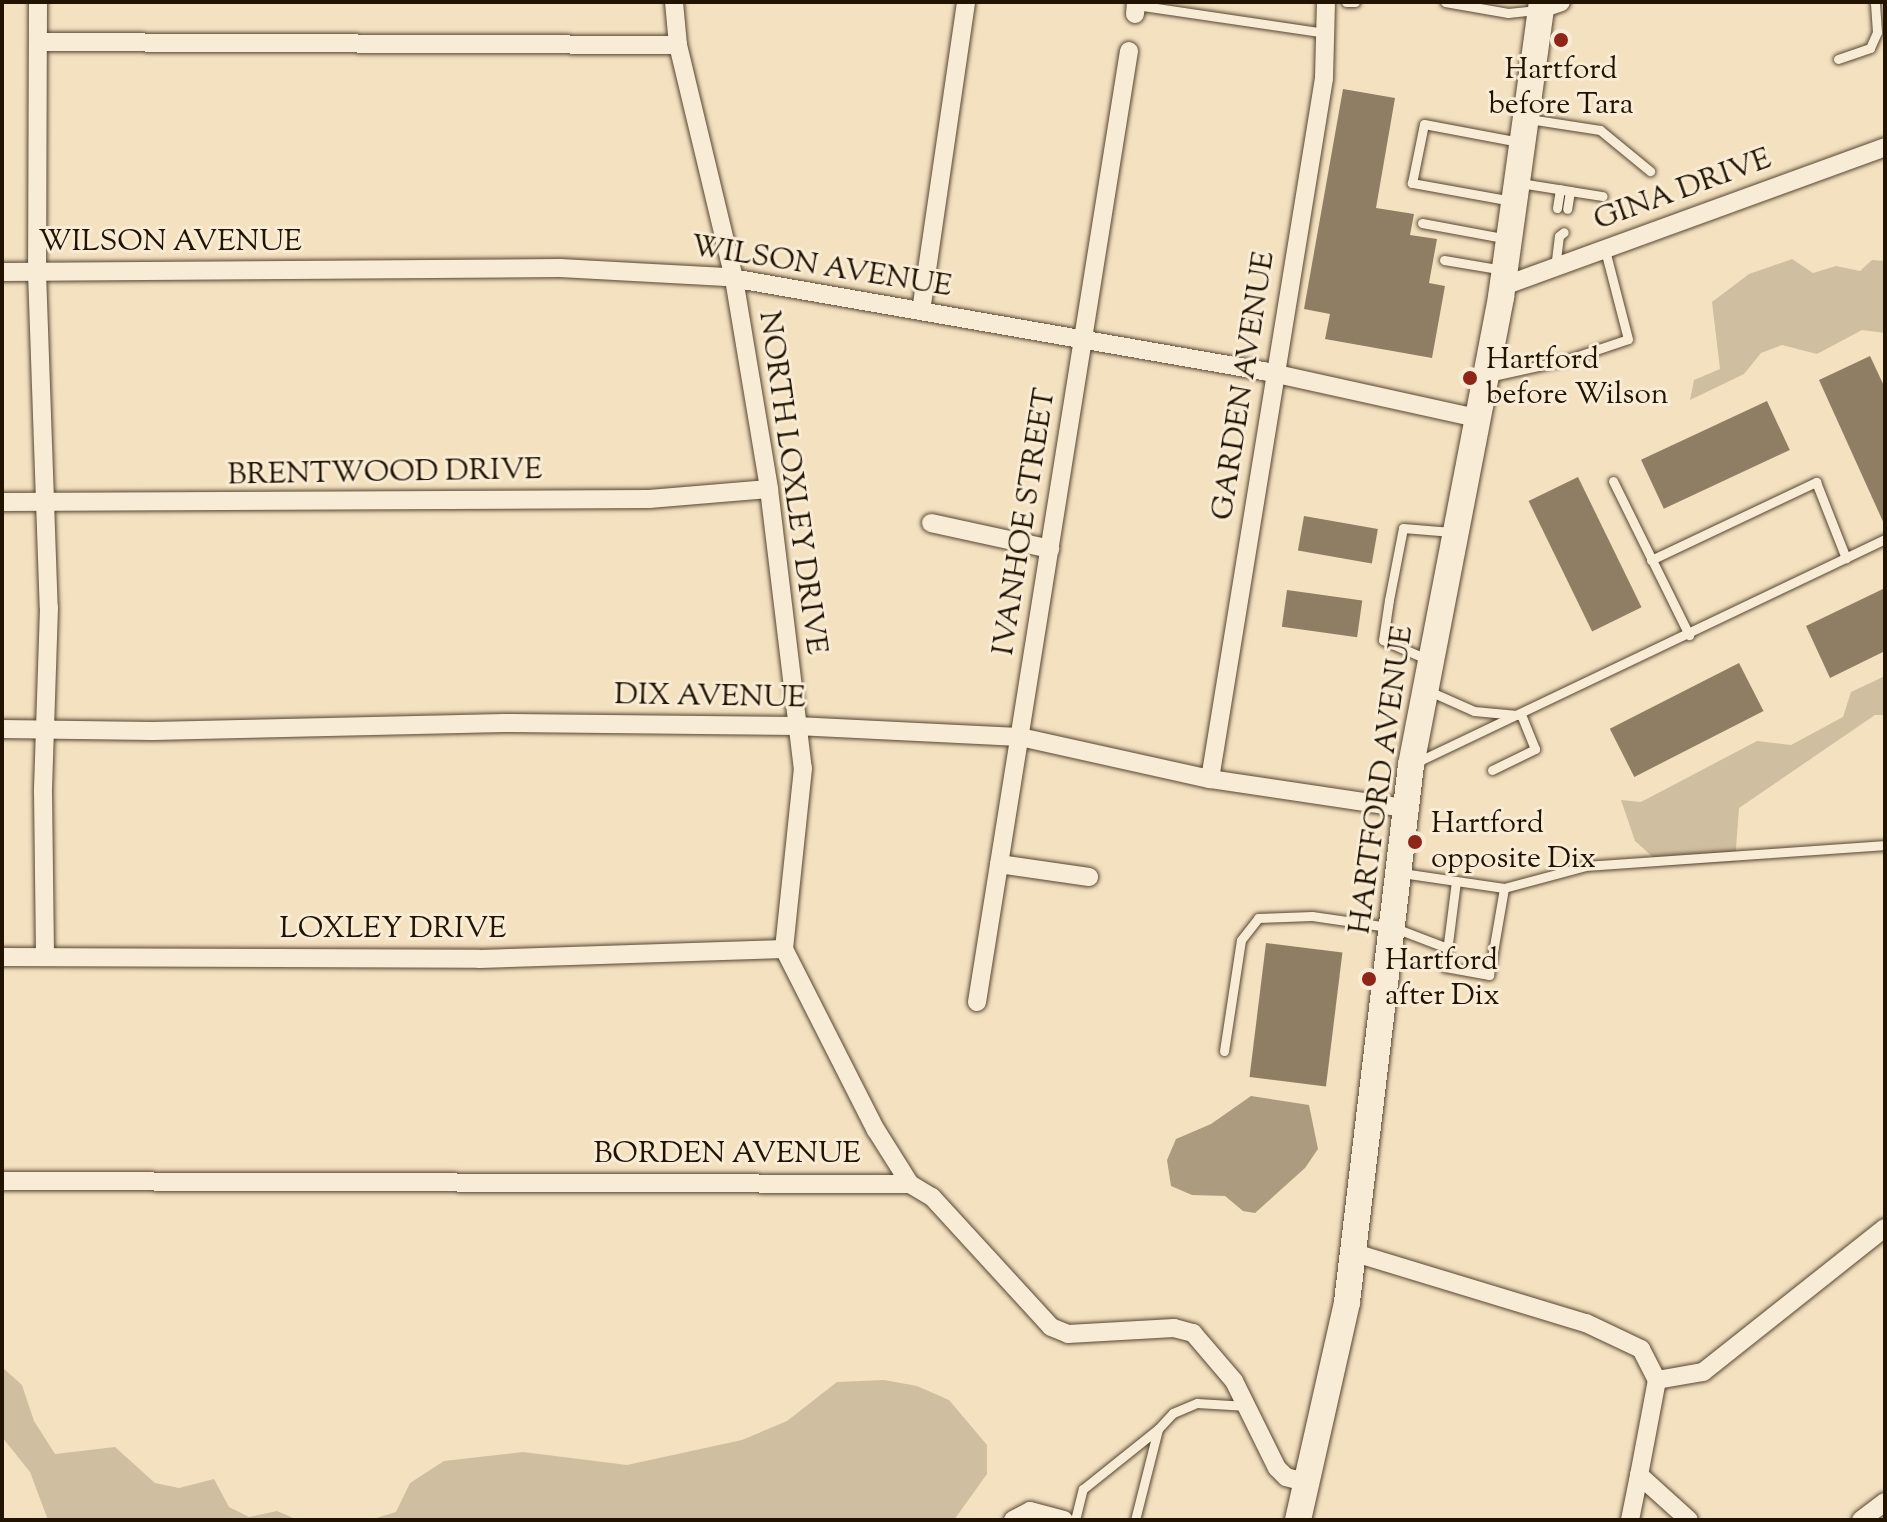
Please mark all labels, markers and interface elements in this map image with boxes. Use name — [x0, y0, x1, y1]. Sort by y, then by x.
marker: Hartford before Tara — [1552, 31, 1570, 49]
place label: Hartford before Tara — [1488, 53, 1634, 124]
street label: GINA DRIVE — [1589, 142, 1777, 240]
street label: WILSON AVENUE — [38, 225, 302, 261]
street label: WILSON AVENUE — [688, 230, 954, 306]
street label: GARDEN AVENUE — [1206, 249, 1284, 523]
street label: NORTH LOXLEY DRIVE — [749, 309, 833, 657]
place label: Hartford before Wilson — [1486, 343, 1669, 414]
marker: Hartford before Wilson — [1461, 369, 1479, 387]
street label: IVANHOE STREET — [987, 386, 1065, 658]
street label: BRENTWOOD DRIVE — [227, 453, 543, 495]
street label: HARTFORD AVENUE — [1344, 624, 1422, 936]
street label: DIX AVENUE — [614, 678, 806, 718]
place label: Hartford opposite Dix — [1431, 807, 1596, 878]
marker: Hartford opposite Dix — [1406, 833, 1424, 851]
street label: LOXLEY DRIVE — [280, 912, 506, 948]
place label: Hartford after Dix — [1385, 944, 1500, 1014]
marker: Hartford after Dix — [1360, 970, 1378, 988]
street label: BORDEN AVENUE — [593, 1137, 861, 1173]

